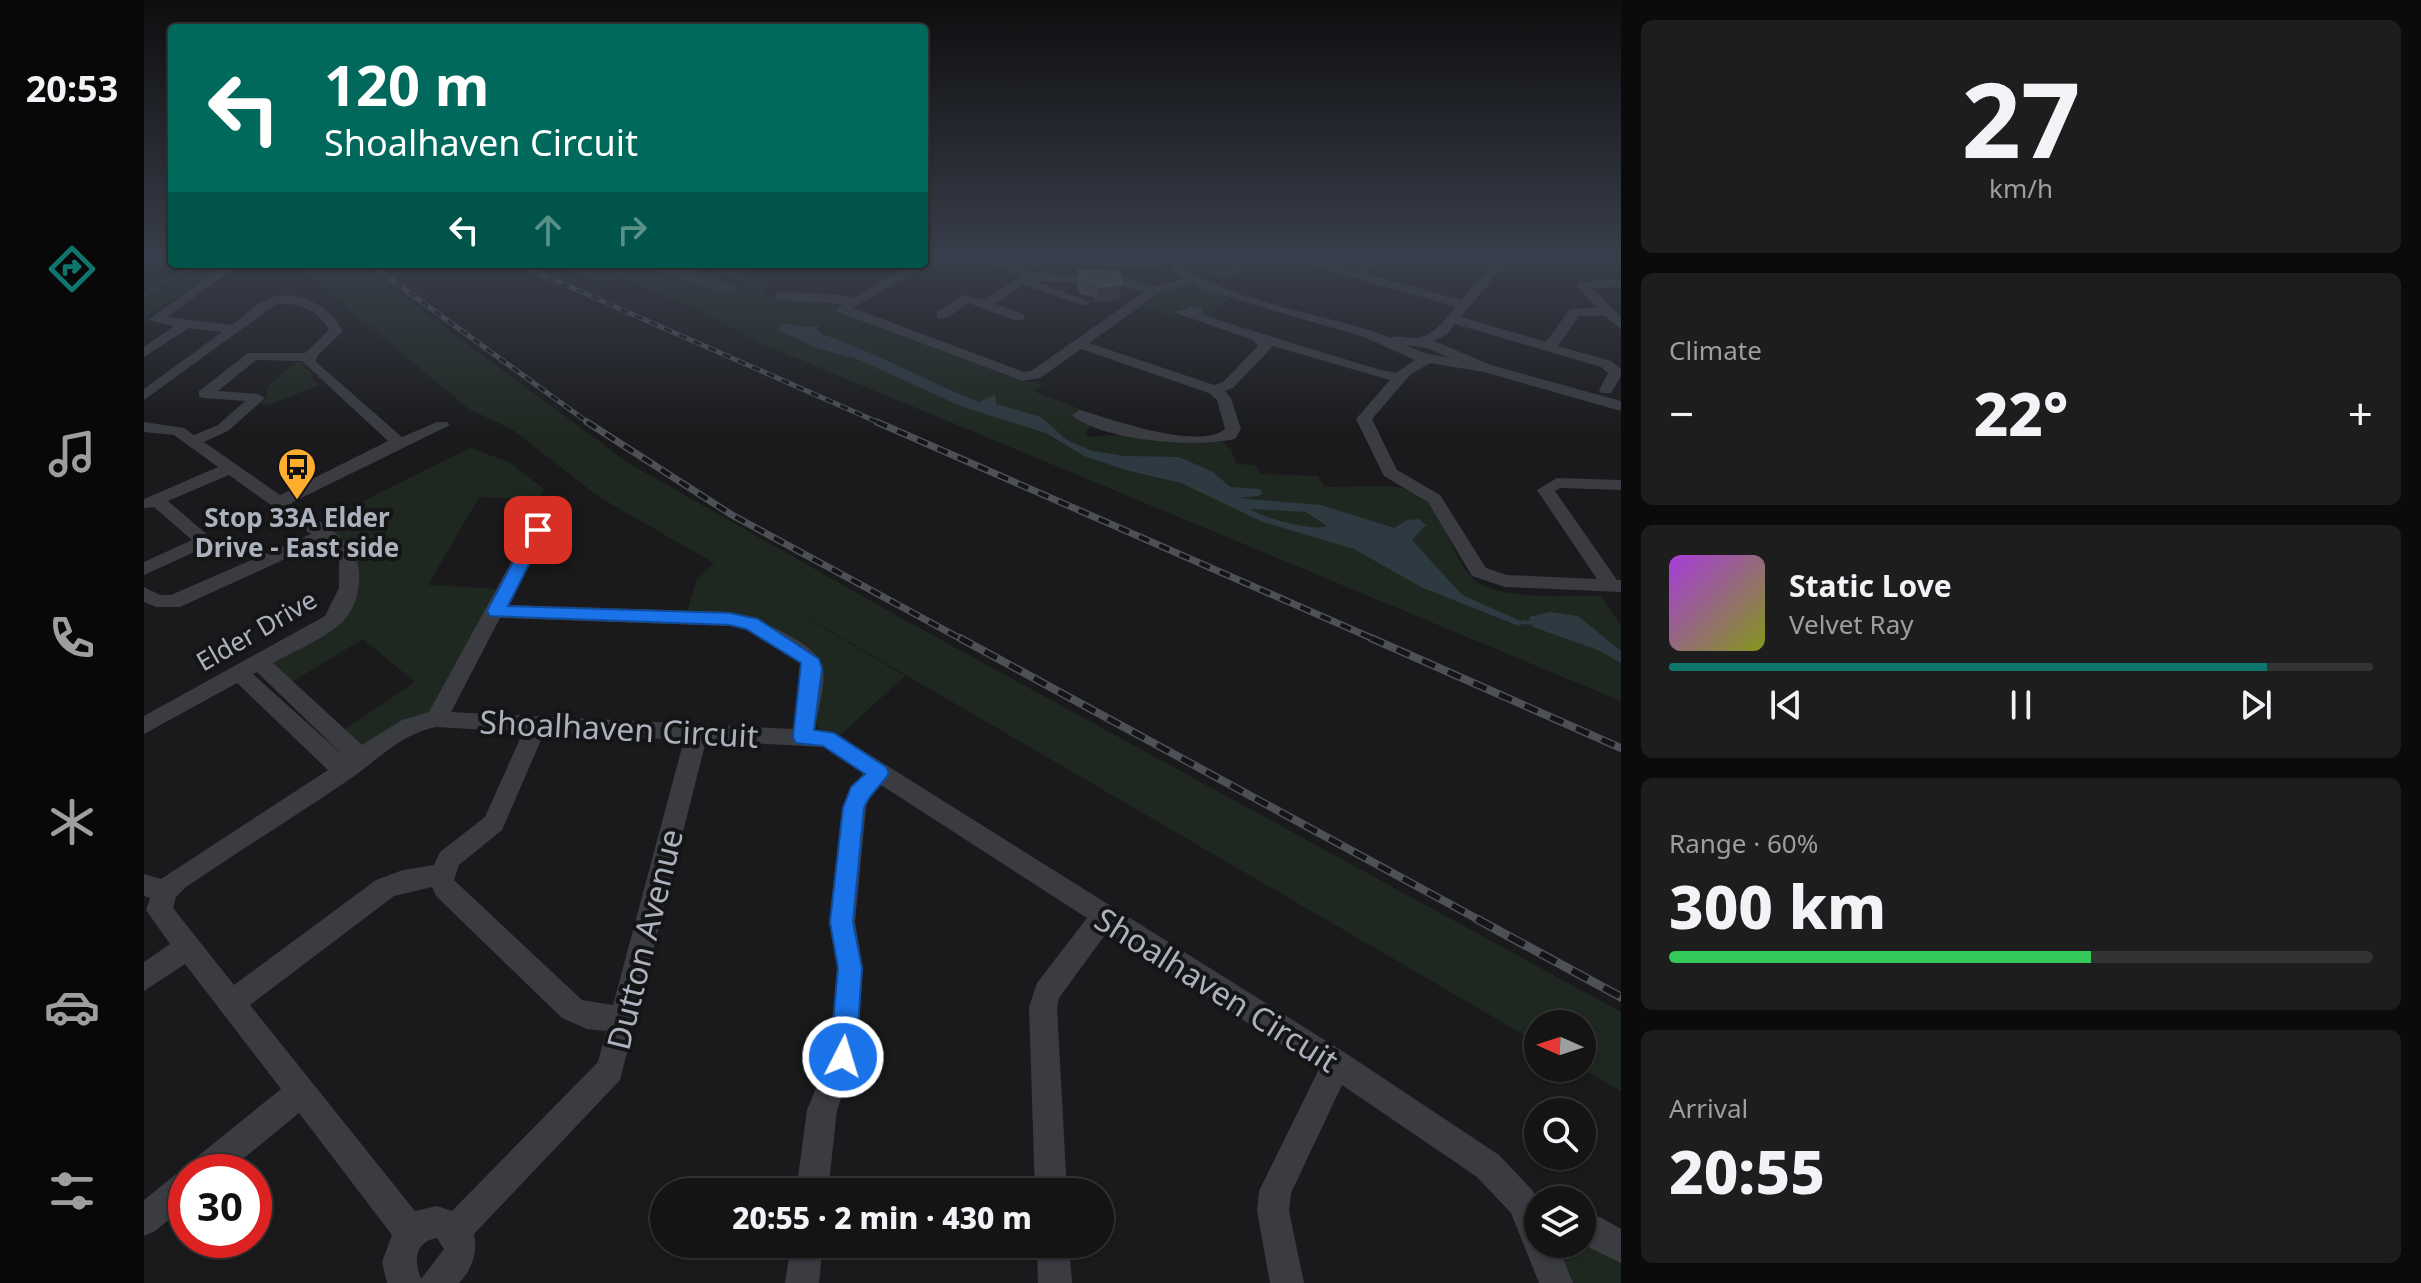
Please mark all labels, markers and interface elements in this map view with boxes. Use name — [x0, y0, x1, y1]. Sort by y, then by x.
text: 120 m — [324, 46, 489, 122]
text: 27 — [1962, 47, 2080, 188]
icon: left — [192, 56, 296, 160]
text: 20:53 — [26, 64, 118, 113]
text: Shoalhaven Circuit — [324, 118, 638, 167]
text: km/h — [1989, 170, 2053, 206]
icon: left — [442, 208, 486, 252]
icon: ahead — [526, 208, 570, 252]
icon: right — [610, 208, 654, 252]
icon: directions — [44, 241, 100, 297]
text: Climate — [1669, 332, 1762, 368]
text: 22° — [1974, 372, 2068, 454]
text: − — [1669, 383, 1694, 443]
text: + — [2348, 383, 2373, 443]
icon: music — [44, 426, 100, 482]
bus stop icon: Stop 33A Elder Drive - East side — [276, 446, 318, 501]
pin — [504, 496, 572, 564]
place label: Stop 33A Elder Drive - East side — [195, 499, 399, 565]
icon: arrive — [516, 508, 560, 552]
text: Static Love — [1789, 565, 1952, 606]
street label: Elder Drive — [189, 581, 323, 679]
text: Velvet Ray — [1789, 606, 1914, 642]
icon: phone — [44, 610, 100, 666]
icon: previous — [1764, 683, 1808, 727]
icon: pause — [1999, 683, 2043, 727]
icon: next — [2234, 683, 2278, 727]
street label: Shoalhaven Circuit — [479, 699, 759, 757]
icon: climate — [44, 794, 100, 850]
street label: Dutton Avenue — [596, 824, 692, 1054]
text: Range · 60% — [1669, 825, 1818, 861]
text: 300 km — [1669, 865, 1886, 947]
street label: Shoalhaven Circuit — [1087, 897, 1347, 1081]
icon: car — [44, 979, 100, 1035]
north arrow — [1524, 1010, 1596, 1082]
map controls — [1524, 1010, 1596, 1258]
position arrow — [801, 1015, 885, 1099]
text: Arrival — [1669, 1090, 1748, 1126]
button: search — [1524, 1098, 1596, 1170]
text: 20:55 — [1669, 1130, 1825, 1212]
speed limit sign: 30 — [168, 1154, 272, 1258]
icon: filters — [44, 1163, 100, 1219]
button: layers — [1524, 1186, 1596, 1258]
text: 20:55 · 2 min · 430 m — [732, 1197, 1032, 1238]

